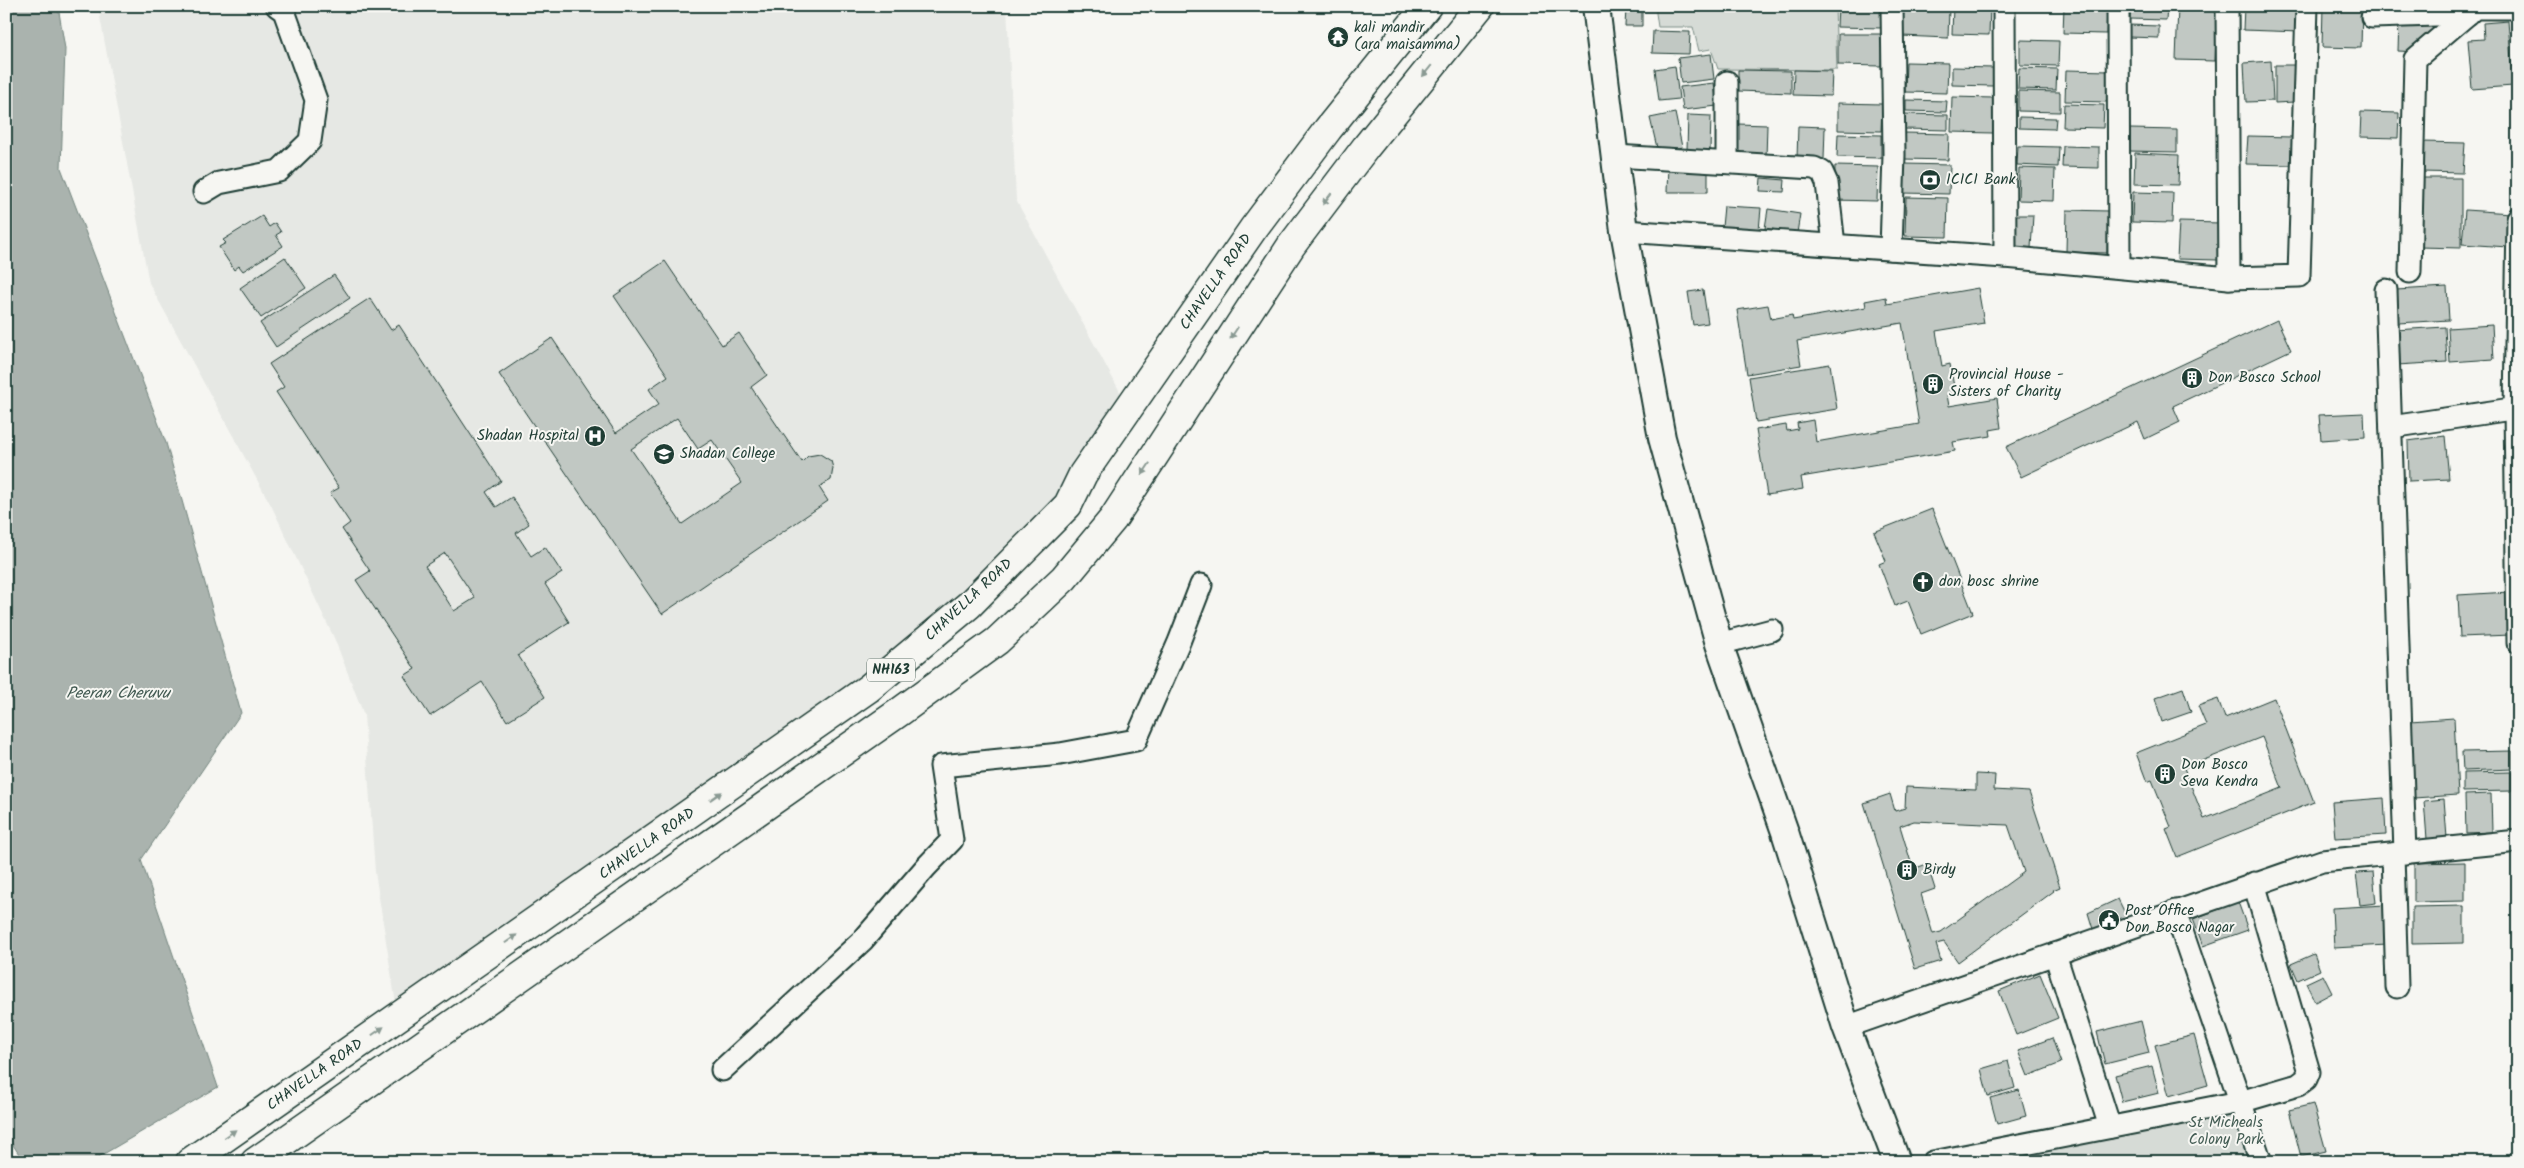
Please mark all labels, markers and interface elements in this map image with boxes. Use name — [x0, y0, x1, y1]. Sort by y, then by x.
place label: kali mandir (ara maisamma) — [1354, 16, 1461, 57]
temple icon: kali mandir (ara maisamma) — [1326, 25, 1350, 49]
one-way arrow — [1421, 64, 1432, 77]
bank icon: ICICI Bank — [1918, 168, 1942, 192]
place label: ICICI Bank — [1946, 168, 2017, 192]
one-way arrow — [1321, 192, 1332, 205]
street label: CHAVELLA ROAD — [1174, 229, 1258, 335]
one-way arrow — [1230, 326, 1239, 339]
place label: Provincial House - Sisters of Charity — [1949, 363, 2064, 404]
building icon: Don Bosco School — [2180, 366, 2204, 390]
place label: Don Bosco School — [2208, 366, 2321, 390]
building icon: Provincial House - Sisters of Charity — [1921, 372, 1945, 396]
place label: Shadan Hospital — [477, 424, 579, 448]
hospital icon: Shadan Hospital — [583, 424, 607, 448]
school or university icon: Shadan College — [652, 442, 676, 466]
place label: Shadan College — [680, 442, 776, 466]
one-way arrow — [1141, 462, 1151, 475]
street label: CHAVELLA ROAD — [919, 552, 1019, 647]
church icon: don bosc shrine — [1911, 570, 1935, 594]
place label: don bosc shrine — [1939, 570, 2039, 594]
road number: NH163 — [867, 658, 915, 682]
water label: Peeran Cheruvu — [66, 681, 172, 706]
place label: Don Bosco Seva Kendra — [2181, 753, 2258, 794]
building icon: Don Bosco Seva Kendra — [2153, 762, 2177, 786]
one-way arrow — [710, 791, 723, 801]
street label: CHAVELLA ROAD — [594, 802, 700, 886]
building icon: Birdy — [1895, 858, 1919, 882]
place label: Birdy — [1923, 858, 1957, 882]
place label: Post Office Don Bosco Nagar — [2125, 899, 2235, 940]
public building icon: Post Office Don Bosco Nagar — [2097, 908, 2121, 932]
one-way arrow — [504, 934, 518, 944]
one-way arrow — [371, 1026, 385, 1036]
street label: CHAVELLA ROAD — [262, 1033, 368, 1117]
park label: St Micheals Colony Park — [2189, 1111, 2264, 1152]
one-way arrow — [223, 1129, 237, 1139]

